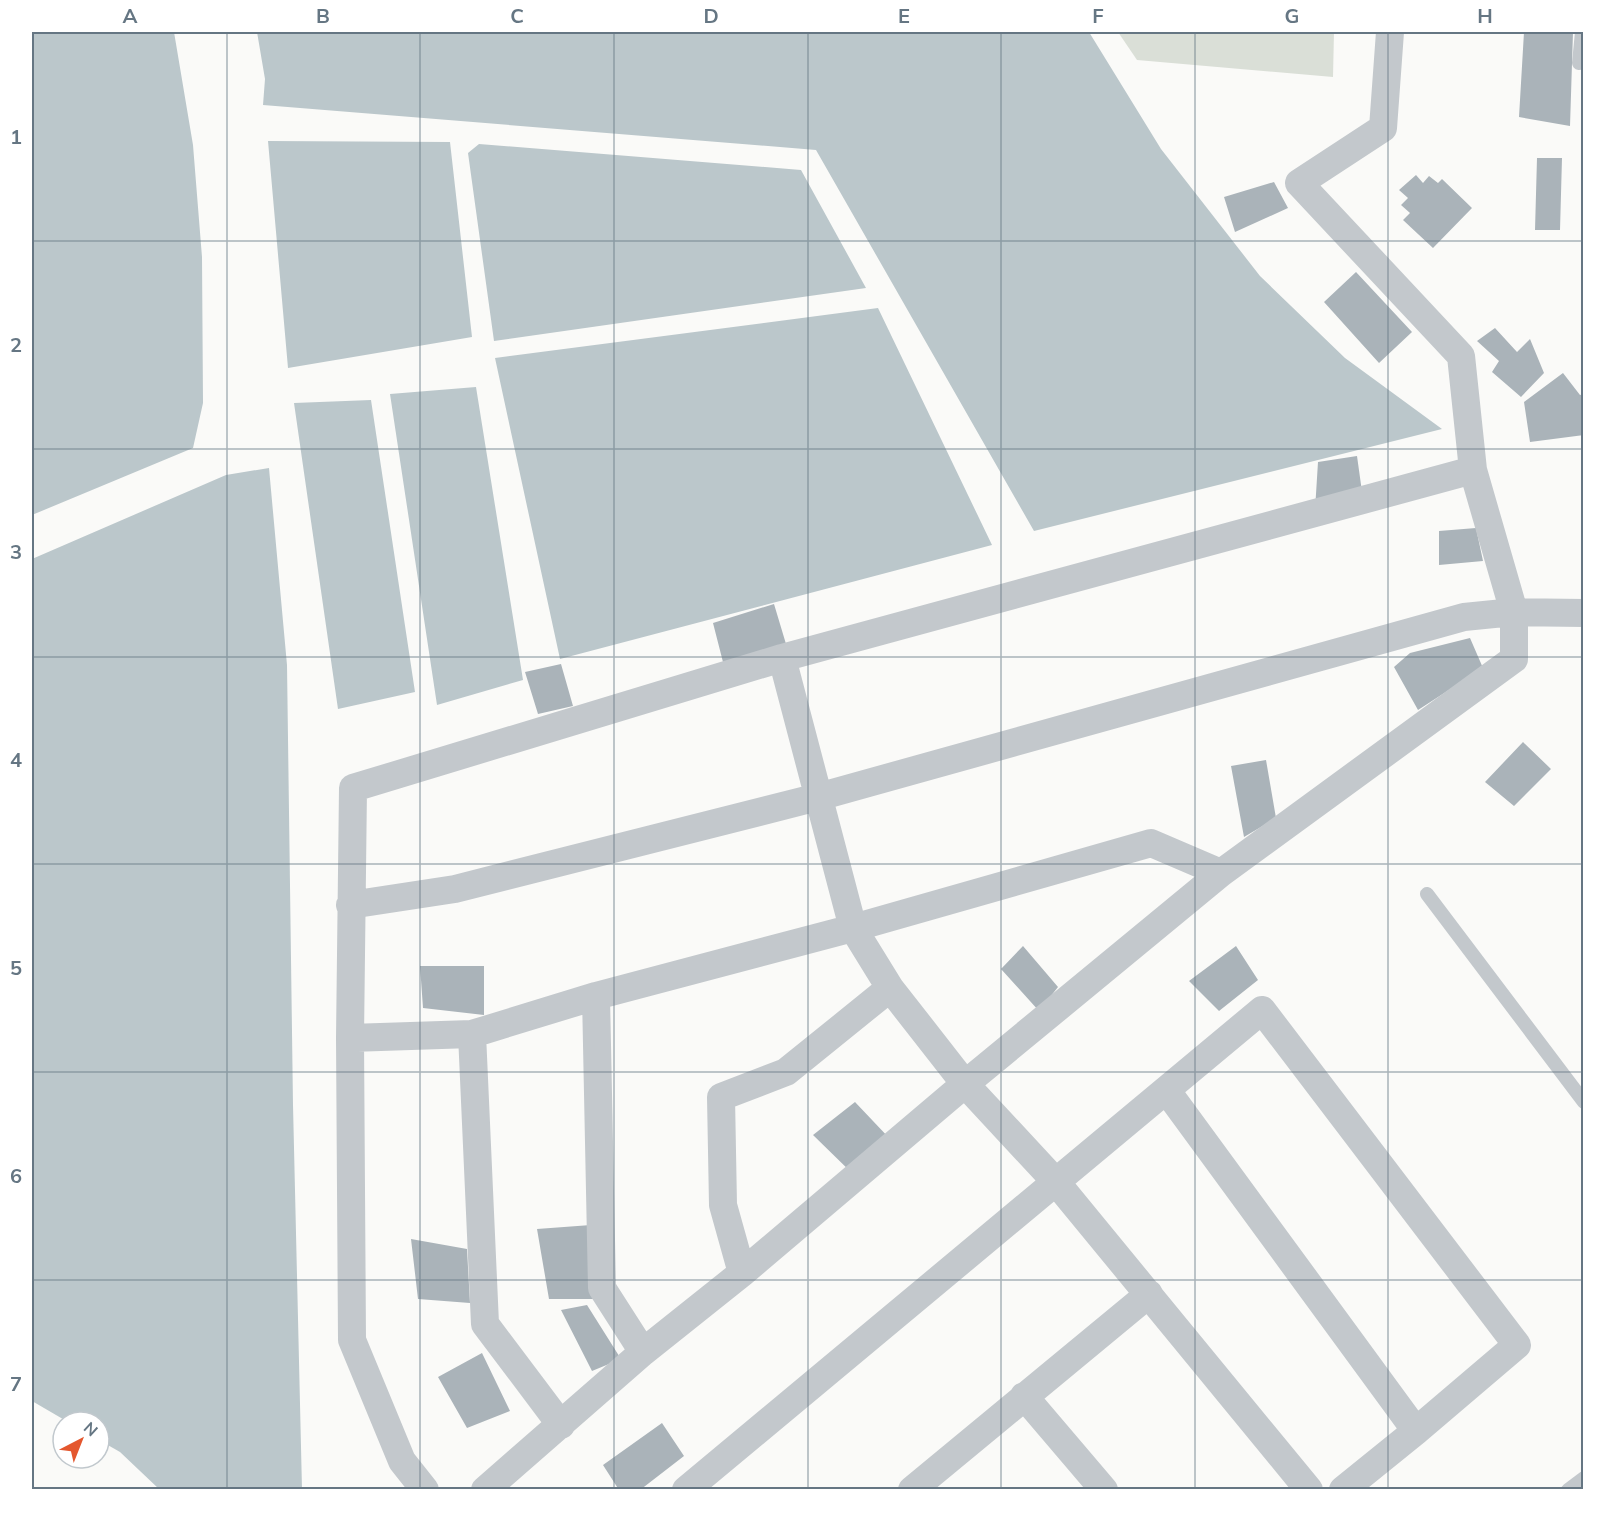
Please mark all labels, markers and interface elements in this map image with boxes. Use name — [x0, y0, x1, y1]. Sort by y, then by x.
text: A — [123, 3, 138, 28]
text: B — [316, 3, 330, 28]
text: C — [510, 3, 524, 28]
text: D — [703, 3, 719, 28]
text: E — [898, 3, 910, 28]
text: F — [1092, 3, 1104, 28]
text: G — [1285, 3, 1299, 28]
text: H — [1477, 3, 1493, 28]
text: 1 — [10, 124, 22, 149]
text: 2 — [10, 332, 22, 357]
text: 3 — [10, 539, 22, 564]
text: 4 — [10, 747, 22, 772]
text: 5 — [10, 955, 22, 980]
text: 6 — [10, 1163, 22, 1188]
text: 7 — [10, 1371, 22, 1396]
north arrow — [51, 1410, 111, 1470]
text: N — [80, 1417, 102, 1440]

